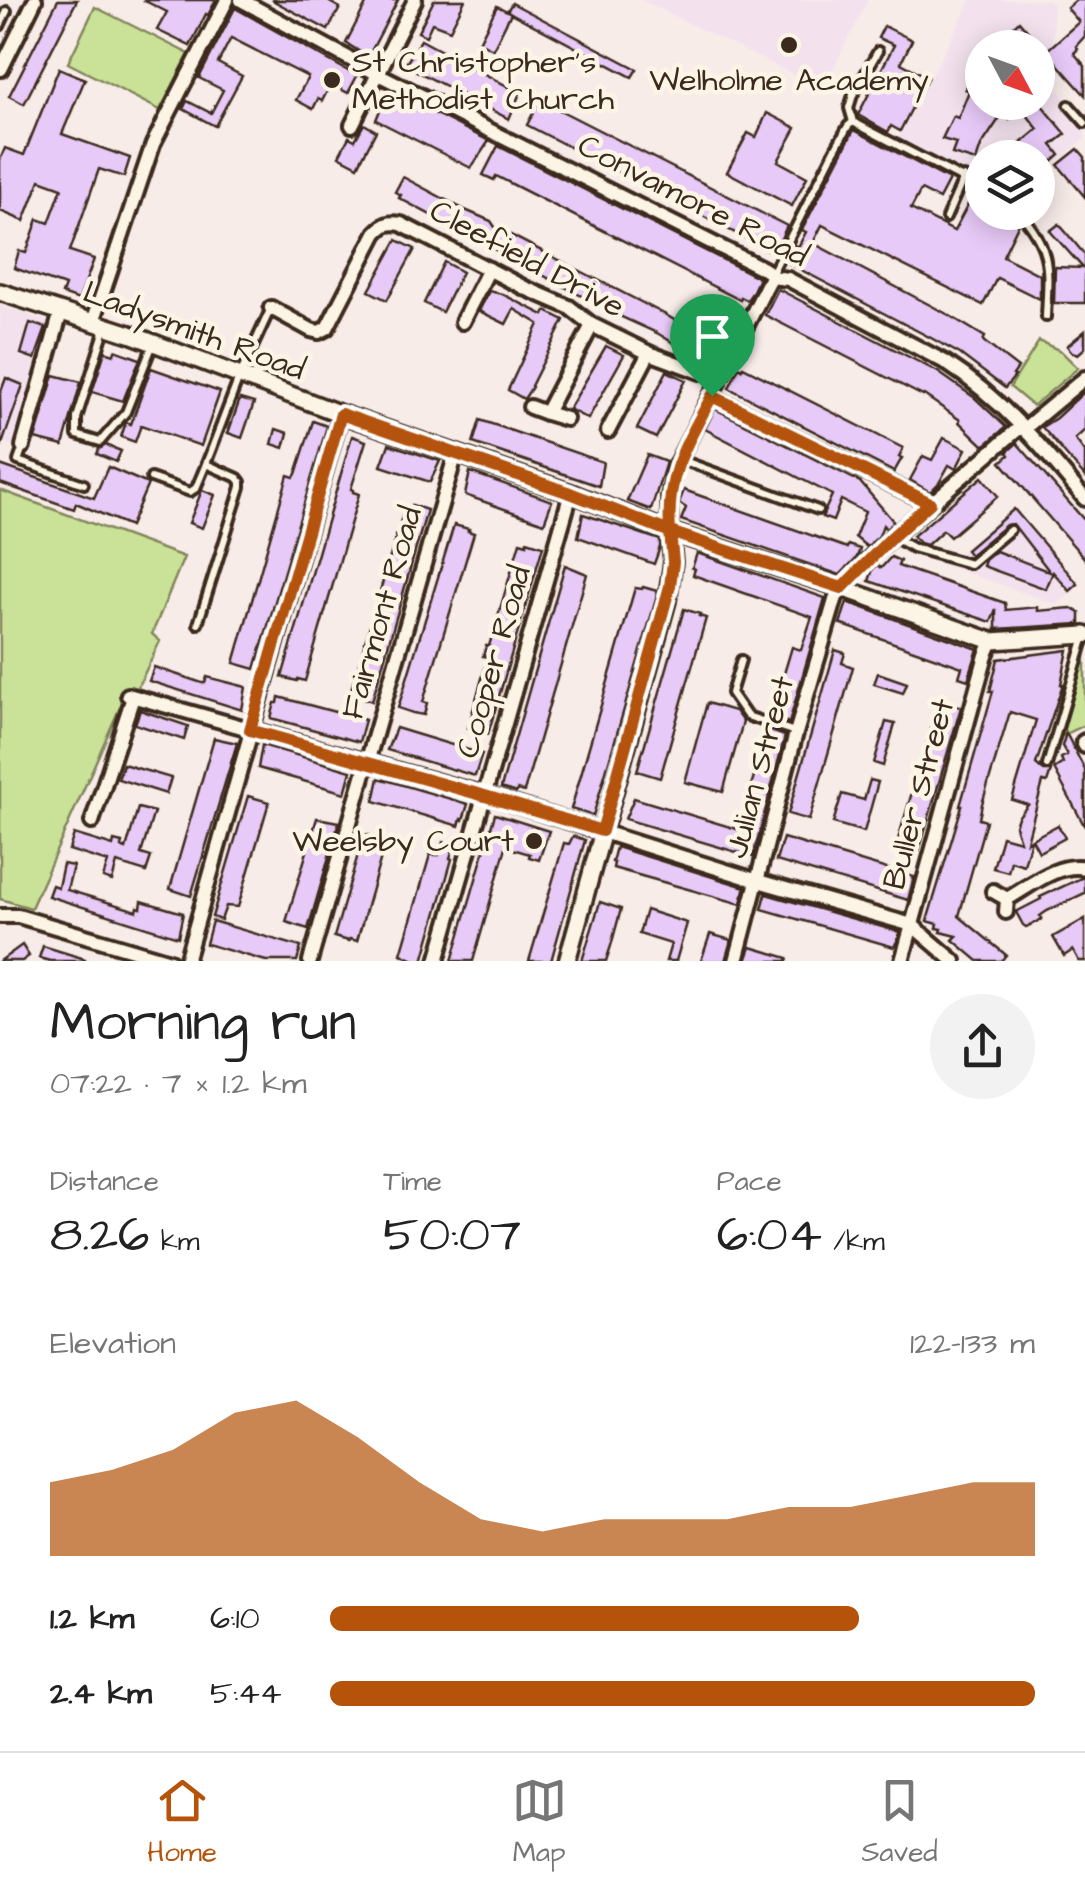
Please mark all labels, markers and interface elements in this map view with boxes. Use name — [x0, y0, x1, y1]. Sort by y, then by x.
north arrow — [965, 30, 1055, 120]
map controls — [965, 30, 1055, 230]
marker: Welholme Academy — [778, 34, 800, 56]
place label: St Christopher's Methodist Church — [352, 40, 614, 122]
place label: Welholme Academy — [649, 58, 929, 103]
marker: St Christopher's Methodist Church — [321, 69, 343, 91]
street label: Convamore Road — [570, 123, 816, 279]
button: layers — [965, 140, 1055, 230]
street label: Cleefield Drive — [422, 189, 632, 329]
street label: Ladysmith Road — [77, 270, 311, 392]
pin — [670, 294, 755, 397]
icon: arrive — [685, 309, 740, 364]
street label: Fairmont Road — [330, 501, 434, 725]
street label: Cooper Road — [445, 561, 543, 763]
street label: Julian Street — [714, 671, 806, 863]
street label: Buller Street — [872, 694, 966, 894]
place label: Weelsby Court — [292, 819, 514, 864]
marker: Weelsby Court — [523, 830, 545, 852]
text: Morning run — [50, 985, 356, 1061]
button: share — [930, 994, 1035, 1099]
text: 07:22 · 7 × 1.2 km — [50, 1061, 307, 1106]
text: Distance — [50, 1162, 159, 1201]
text: Time — [383, 1162, 442, 1201]
text: Pace — [717, 1162, 782, 1201]
text: 8.26 — [50, 1201, 149, 1270]
text: 50:07 — [383, 1201, 521, 1270]
text: 6:04 — [717, 1201, 822, 1270]
text: km — [149, 1222, 200, 1261]
text: /km — [822, 1222, 885, 1261]
text: Elevation — [50, 1321, 176, 1366]
text: 122–133 m — [910, 1321, 1035, 1366]
text: 1.2 km — [50, 1596, 134, 1641]
text: 6:10 — [210, 1596, 260, 1641]
text: 2.4 km — [50, 1671, 152, 1716]
text: 5:44 — [210, 1671, 282, 1716]
tab: Home — [147, 1773, 217, 1872]
tab: Map — [512, 1773, 567, 1872]
tab: Saved — [861, 1773, 938, 1872]

